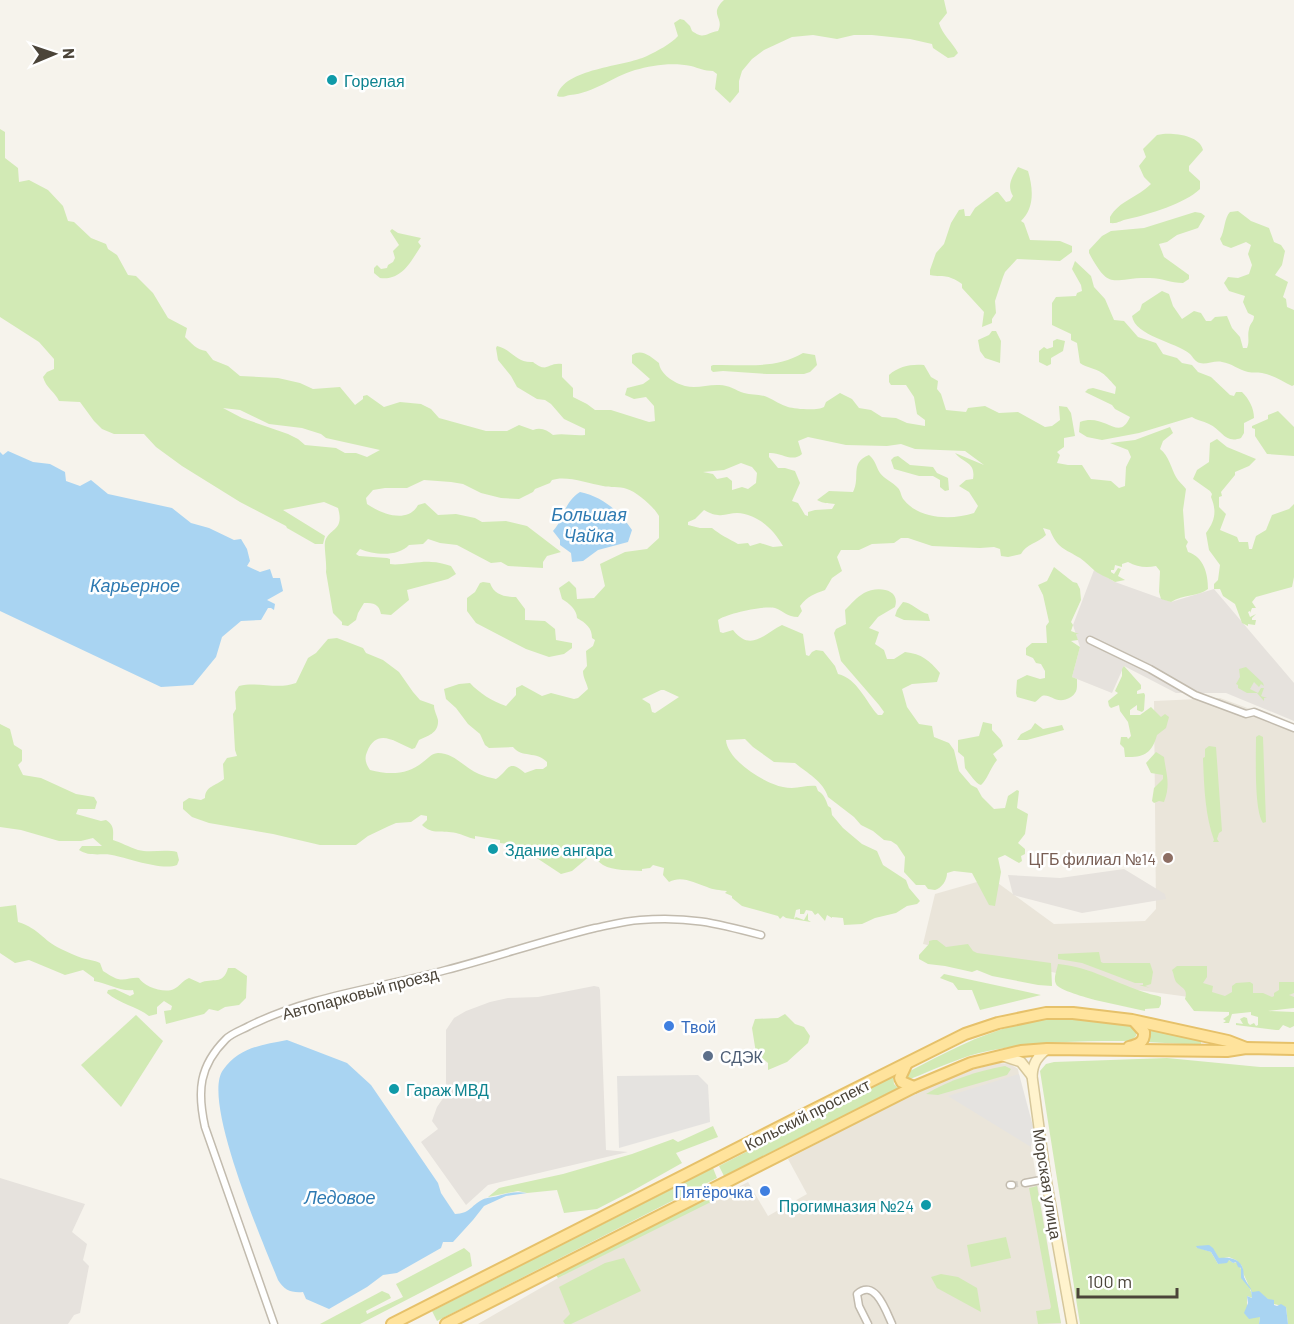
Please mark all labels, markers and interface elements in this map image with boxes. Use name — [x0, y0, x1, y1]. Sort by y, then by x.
north arrow — [24, 24, 84, 84]
text: N — [60, 48, 79, 59]
place label: Горелая — [344, 71, 405, 90]
marker: Горелая — [325, 73, 339, 87]
water label: Большая Чайка — [551, 503, 627, 546]
water label: Карьерное — [90, 574, 180, 596]
place label: Здание ангара — [505, 840, 613, 859]
marker: Здание ангара — [486, 842, 500, 856]
place label: ЦГБ филиал №14 — [1028, 849, 1156, 868]
marker: ЦГБ филиал №14 — [1161, 851, 1175, 865]
street label: Автопарковый проезд — [280, 963, 441, 1023]
place label: Твой — [681, 1017, 716, 1036]
marker: Твой — [662, 1019, 676, 1033]
place label: СДЭК — [720, 1047, 764, 1066]
marker: СДЭК — [701, 1049, 715, 1063]
street label: Кольский проспект — [741, 1074, 873, 1154]
place label: Гараж МВД — [406, 1080, 489, 1099]
marker: Гараж МВД — [387, 1082, 401, 1096]
street label: Морская улица — [1030, 1127, 1066, 1241]
place label: Пятёрочка — [675, 1182, 753, 1201]
marker: Пятёрочка — [758, 1184, 772, 1198]
water label: Ледовое — [303, 1186, 376, 1208]
place label: Прогимназия №24 — [779, 1196, 914, 1215]
marker: Прогимназия №24 — [919, 1198, 933, 1212]
scale bar — [1078, 1261, 1177, 1299]
text: 100 m — [1087, 1270, 1132, 1292]

